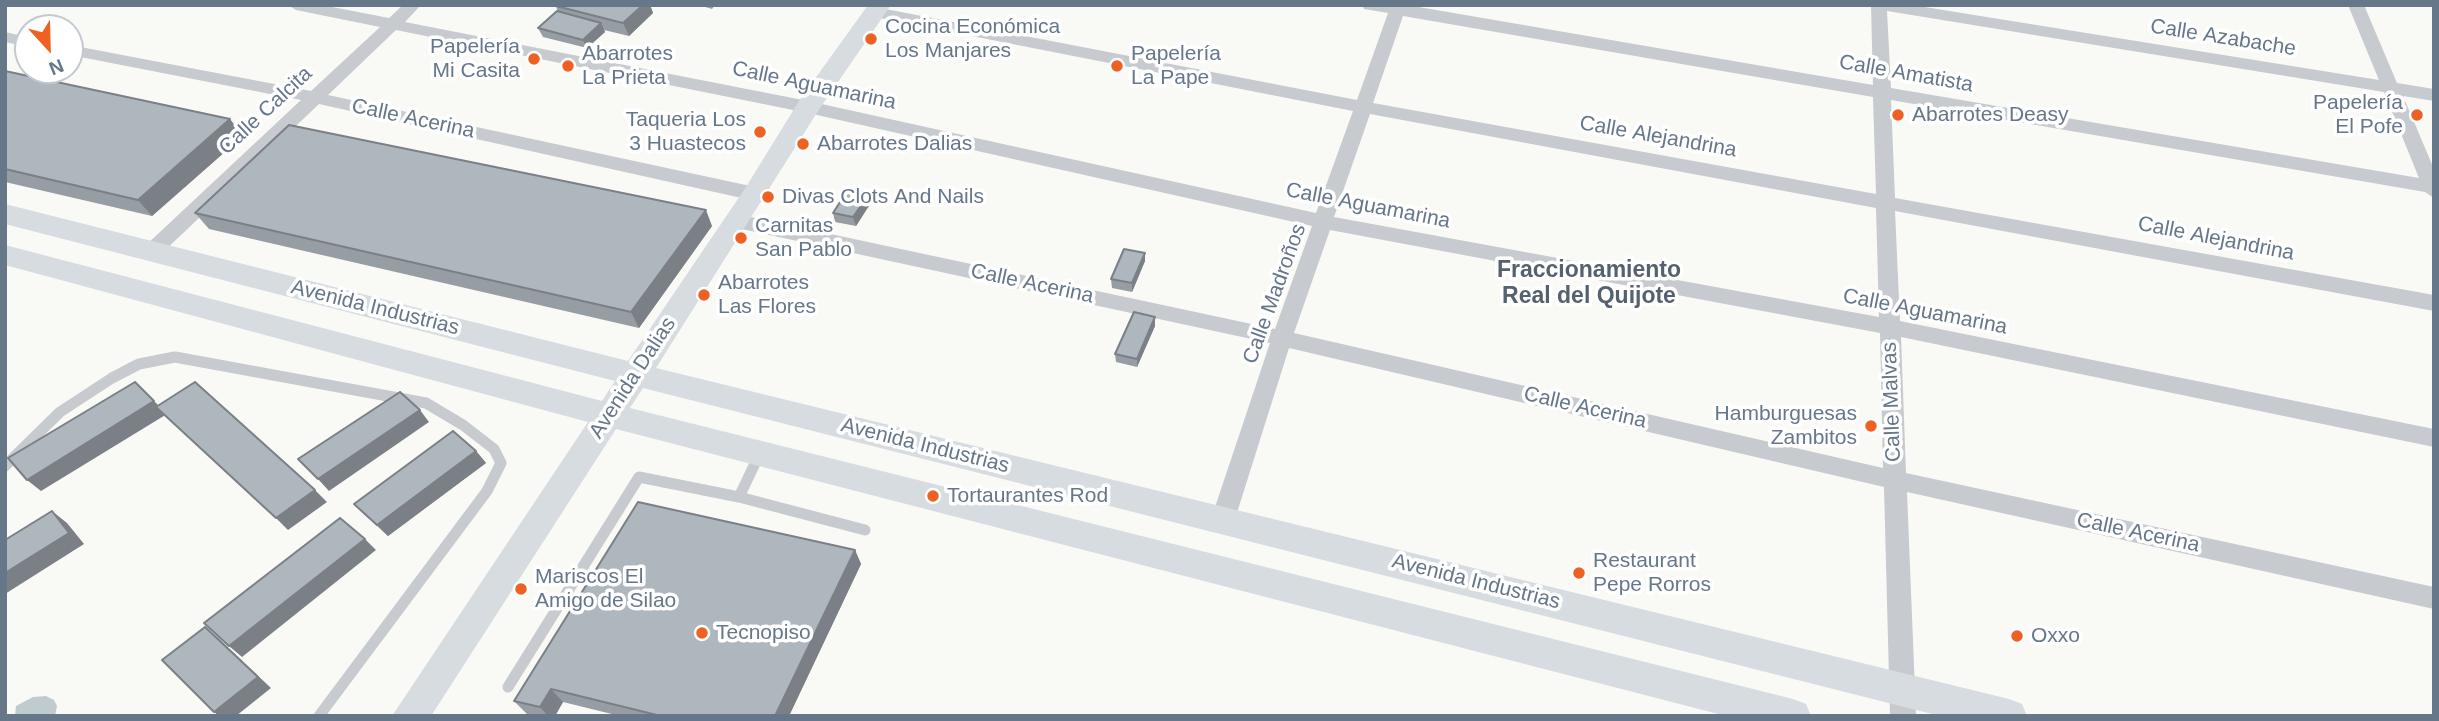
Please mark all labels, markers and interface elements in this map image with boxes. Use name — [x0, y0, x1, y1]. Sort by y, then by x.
north arrow — [14, 14, 84, 84]
place label: Cocina Económica Los Manjares — [885, 14, 1060, 64]
street label: Calle Azabache — [2148, 14, 2298, 62]
marker: Cocina Económica Los Manjares — [863, 31, 879, 47]
place label: Papelería Mi Casita — [430, 34, 520, 84]
place label: Abarrotes La Prieta — [582, 41, 673, 91]
place label: Papelería La Pape — [1131, 41, 1221, 91]
street label: Calle Amatista — [1837, 50, 1975, 98]
marker: Papelería Mi Casita — [526, 51, 542, 67]
text: N — [46, 55, 67, 79]
street label: Calle Aguamarina — [730, 56, 898, 116]
marker: Abarrotes La Prieta — [560, 58, 576, 74]
marker: Papelería La Pape — [1109, 58, 1125, 74]
street label: Calle Calcita — [214, 62, 318, 160]
place label: Papelería El Pofe — [2313, 90, 2403, 140]
street label: Calle Acerina — [349, 94, 477, 144]
place label: Abarrotes Deasy — [1912, 102, 2068, 128]
place label: Taqueria Los 3 Huastecos — [626, 107, 746, 157]
marker: Abarrotes Deasy — [1890, 107, 1906, 123]
marker: Papelería El Pofe — [2409, 107, 2425, 123]
street label: Calle Alejandrina — [1578, 111, 1738, 163]
marker: Taqueria Los 3 Huastecos — [752, 124, 768, 140]
place label: Abarrotes Dalias — [817, 131, 972, 157]
marker: Abarrotes Dalias — [795, 136, 811, 152]
street label: Calle Aguamarina — [1284, 178, 1452, 234]
place label: Divas Clots And Nails — [782, 184, 984, 210]
marker: Divas Clots And Nails — [760, 189, 776, 205]
street label: Calle Alejandrina — [2136, 211, 2296, 267]
place label: Carnitas San Pablo — [755, 213, 852, 263]
street label: Calle Madroños — [1238, 221, 1312, 367]
marker: Carnitas San Pablo — [733, 230, 749, 246]
district label: Fraccionamiento Real del Quijote — [1497, 257, 1681, 311]
street label: Calle Acerina — [968, 259, 1096, 309]
place label: Abarrotes Las Flores — [718, 270, 816, 320]
street label: Avenida Industrias — [288, 275, 462, 341]
street label: Calle Aguamarina — [1841, 284, 2009, 340]
marker: Abarrotes Las Flores — [696, 287, 712, 303]
street label: Avenida Dalias — [584, 313, 682, 443]
street label: Calle Malvas — [1877, 341, 1907, 463]
street label: Calle Acerina — [1521, 382, 1649, 434]
place label: Hamburguesas Zambitos — [1715, 401, 1857, 451]
street label: Avenida Industrias — [838, 413, 1012, 479]
marker: Hamburguesas Zambitos — [1863, 418, 1879, 434]
place label: Tortaurantes Rod — [947, 483, 1108, 509]
marker: Tortaurantes Rod — [925, 488, 941, 504]
street label: Calle Acerina — [2074, 508, 2202, 558]
place label: Restaurant Pepe Rorros — [1593, 548, 1711, 598]
street label: Avenida Industrias — [1389, 549, 1563, 615]
place label: Mariscos El Amigo de Silao — [535, 564, 676, 614]
marker: Restaurant Pepe Rorros — [1571, 565, 1587, 581]
marker: Mariscos El Amigo de Silao — [513, 581, 529, 597]
place label: Tecnopiso — [716, 620, 811, 646]
place label: Oxxo — [2031, 623, 2080, 649]
marker: Tecnopiso — [694, 625, 710, 641]
marker: Oxxo — [2009, 628, 2025, 644]

